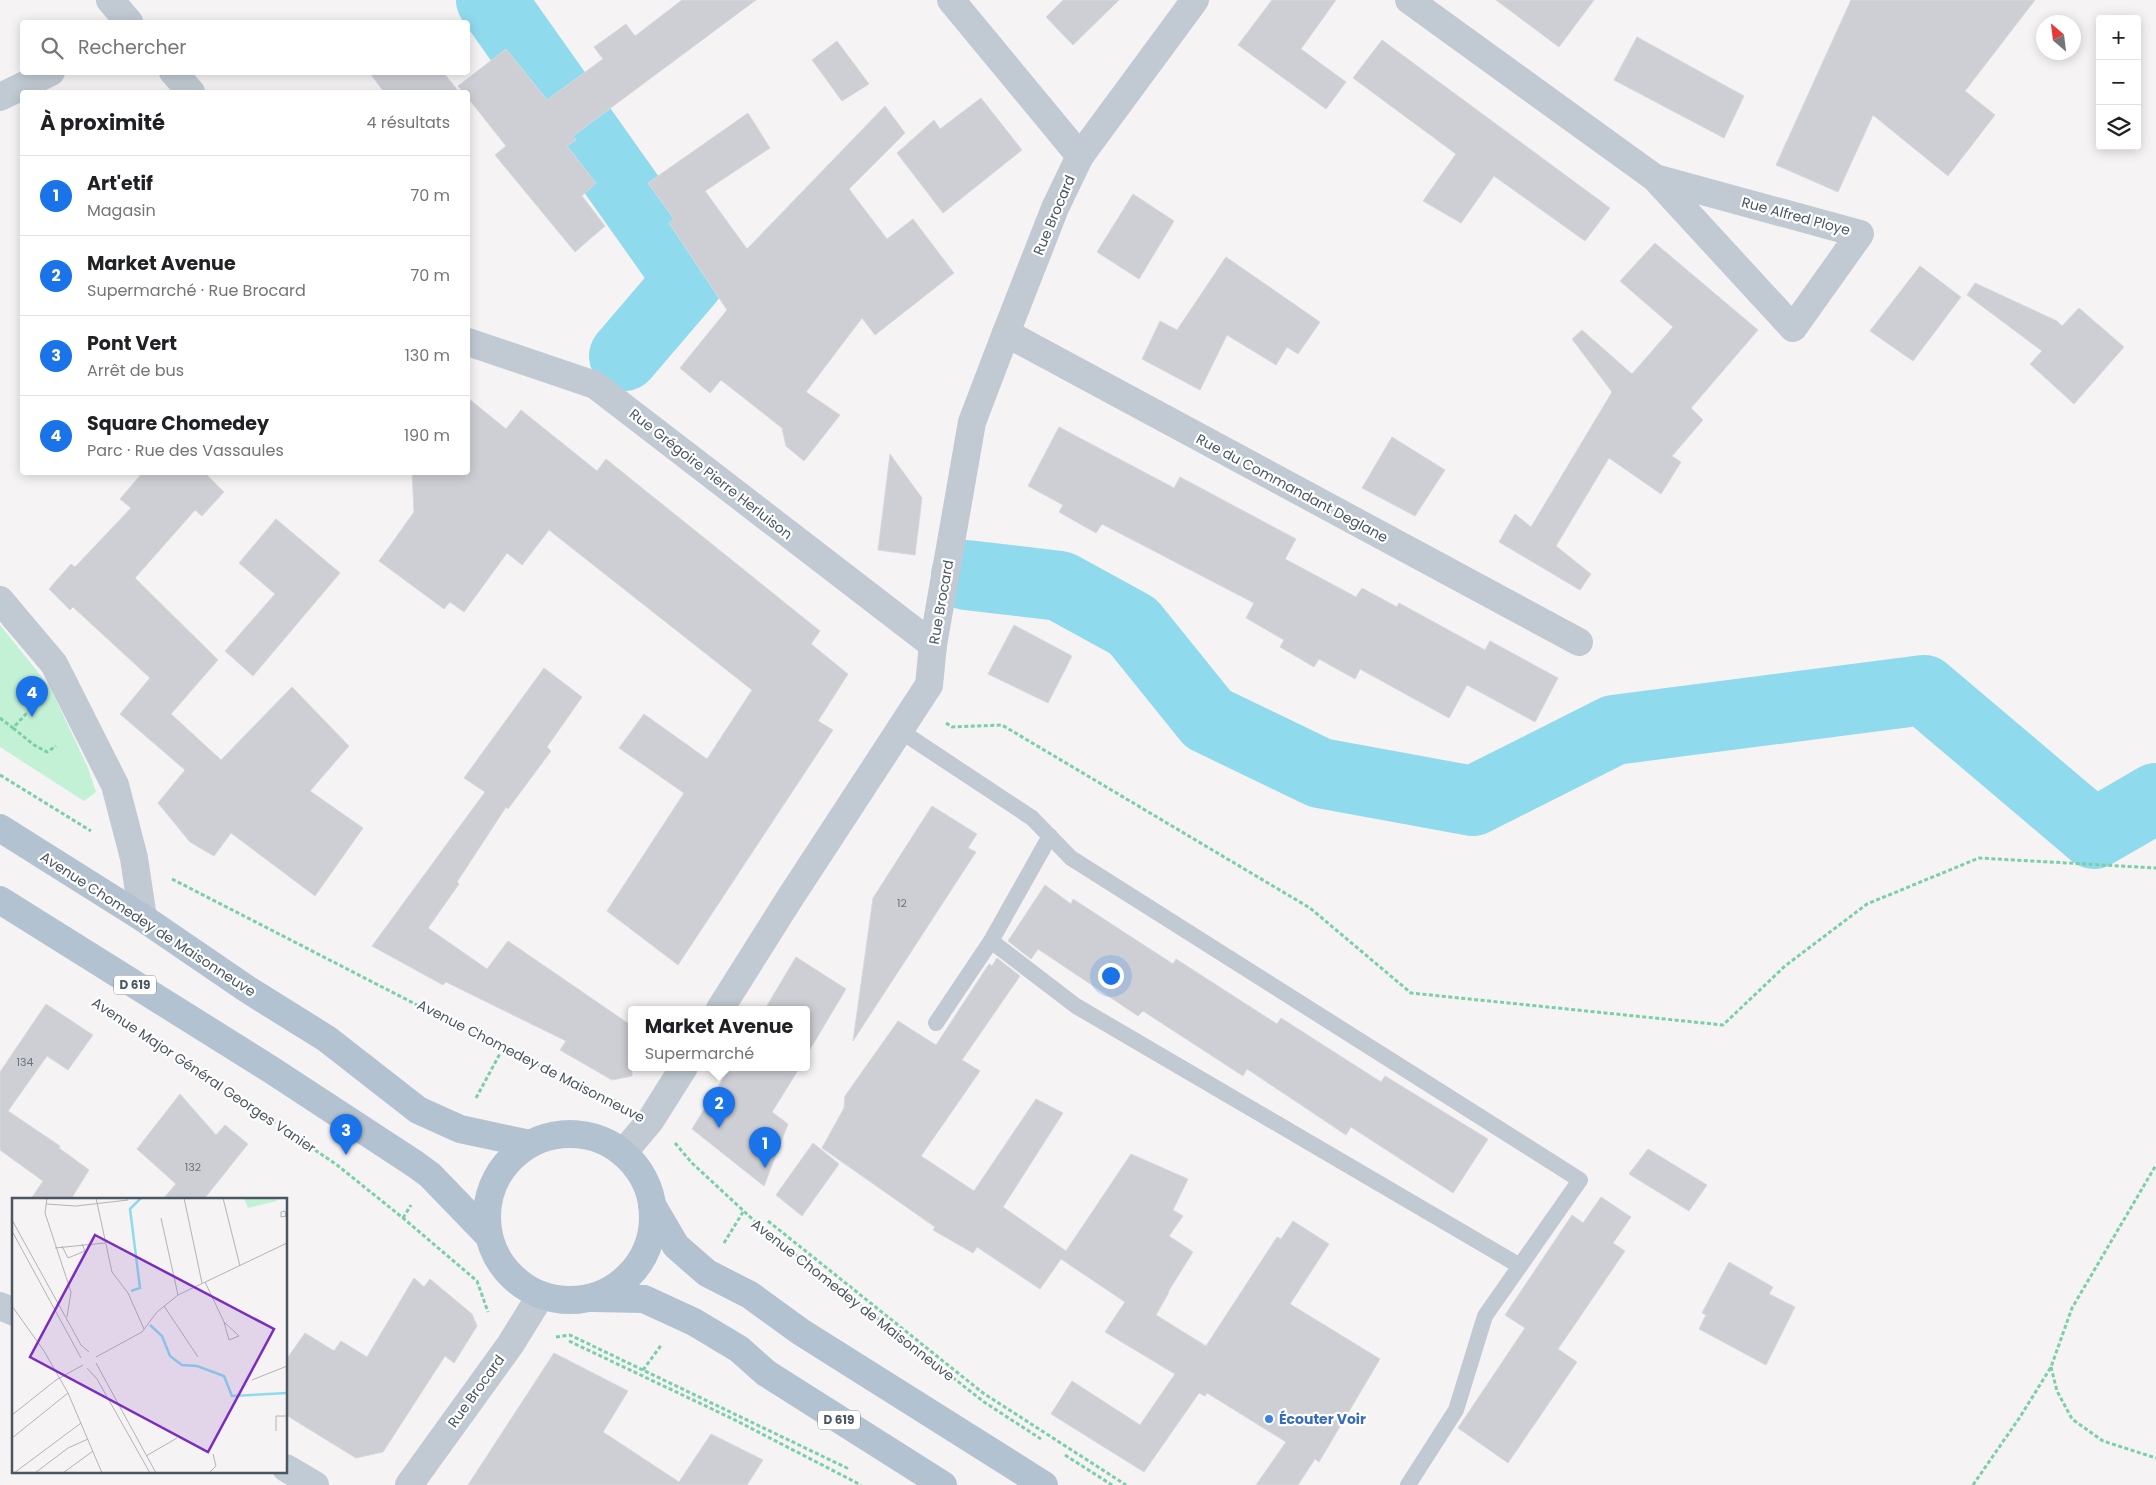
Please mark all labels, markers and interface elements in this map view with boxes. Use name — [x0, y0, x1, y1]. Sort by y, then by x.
north arrow — [2036, 15, 2081, 60]
map controls — [2096, 15, 2141, 150]
button: + — [2096, 15, 2141, 60]
search box — [20, 20, 470, 75]
icon: search — [38, 34, 66, 62]
text: Rechercher — [78, 34, 186, 61]
button: − — [2096, 60, 2141, 105]
button: layers — [2096, 105, 2141, 150]
text: À proximité — [40, 108, 165, 137]
text: 4 résultats — [366, 111, 450, 134]
text: Art'etif — [87, 170, 153, 197]
street label: Rue Brocard — [1028, 172, 1080, 258]
text: 1 — [53, 184, 59, 207]
text: 70 m — [410, 184, 450, 207]
street label: Rue Alfred Ploye — [1740, 192, 1853, 240]
text: Magasin — [87, 199, 156, 222]
text: Market Avenue — [87, 250, 236, 277]
text: 2 — [51, 264, 61, 287]
text: 70 m — [410, 264, 450, 287]
text: Supermarché · Rue Brocard — [87, 279, 306, 302]
text: Pont Vert — [87, 330, 177, 357]
text: 3 — [51, 344, 61, 367]
text: 130 m — [405, 344, 450, 367]
text: Arrêt de bus — [87, 359, 184, 382]
street label: Rue Grégoire Pierre Herluison — [625, 404, 797, 544]
text: Square Chomedey — [87, 410, 269, 437]
text: 4 — [51, 424, 61, 447]
text: 190 m — [404, 424, 450, 447]
street label: Rue du Commandant Deglane — [1193, 429, 1392, 547]
text: Parc · Rue des Vassaules — [87, 439, 284, 462]
street label: Rue Brocard — [924, 558, 958, 646]
pin: 4 — [16, 676, 48, 717]
street label: Avenue Chomedey de Maisonneuve — [36, 847, 260, 1001]
house number: 12 — [897, 895, 907, 911]
your location — [1098, 963, 1124, 989]
road number: D 619 — [114, 976, 156, 994]
street label: Avenue Major Général Georges Vanier — [88, 992, 320, 1158]
street label: Avenue Chomedey de Maisonneuve — [414, 995, 649, 1128]
popup — [628, 1006, 810, 1071]
text: Market Avenue — [645, 1013, 793, 1040]
text: Supermarché — [645, 1042, 754, 1065]
house number: 134 — [17, 1054, 34, 1070]
pin: 2 — [703, 1087, 735, 1128]
pin: 3 — [330, 1114, 362, 1155]
pin: 1 — [749, 1127, 781, 1168]
house number: 132 — [185, 1159, 201, 1175]
inset map — [12, 1198, 288, 1472]
street label: Avenue Chomedey de Maisonneuve — [747, 1214, 959, 1386]
street label: Rue Brocard — [443, 1351, 509, 1431]
place label: Écouter Voir — [1279, 1409, 1366, 1429]
road number: D 619 — [818, 1410, 860, 1430]
marker: Écouter Voir — [1263, 1413, 1275, 1425]

